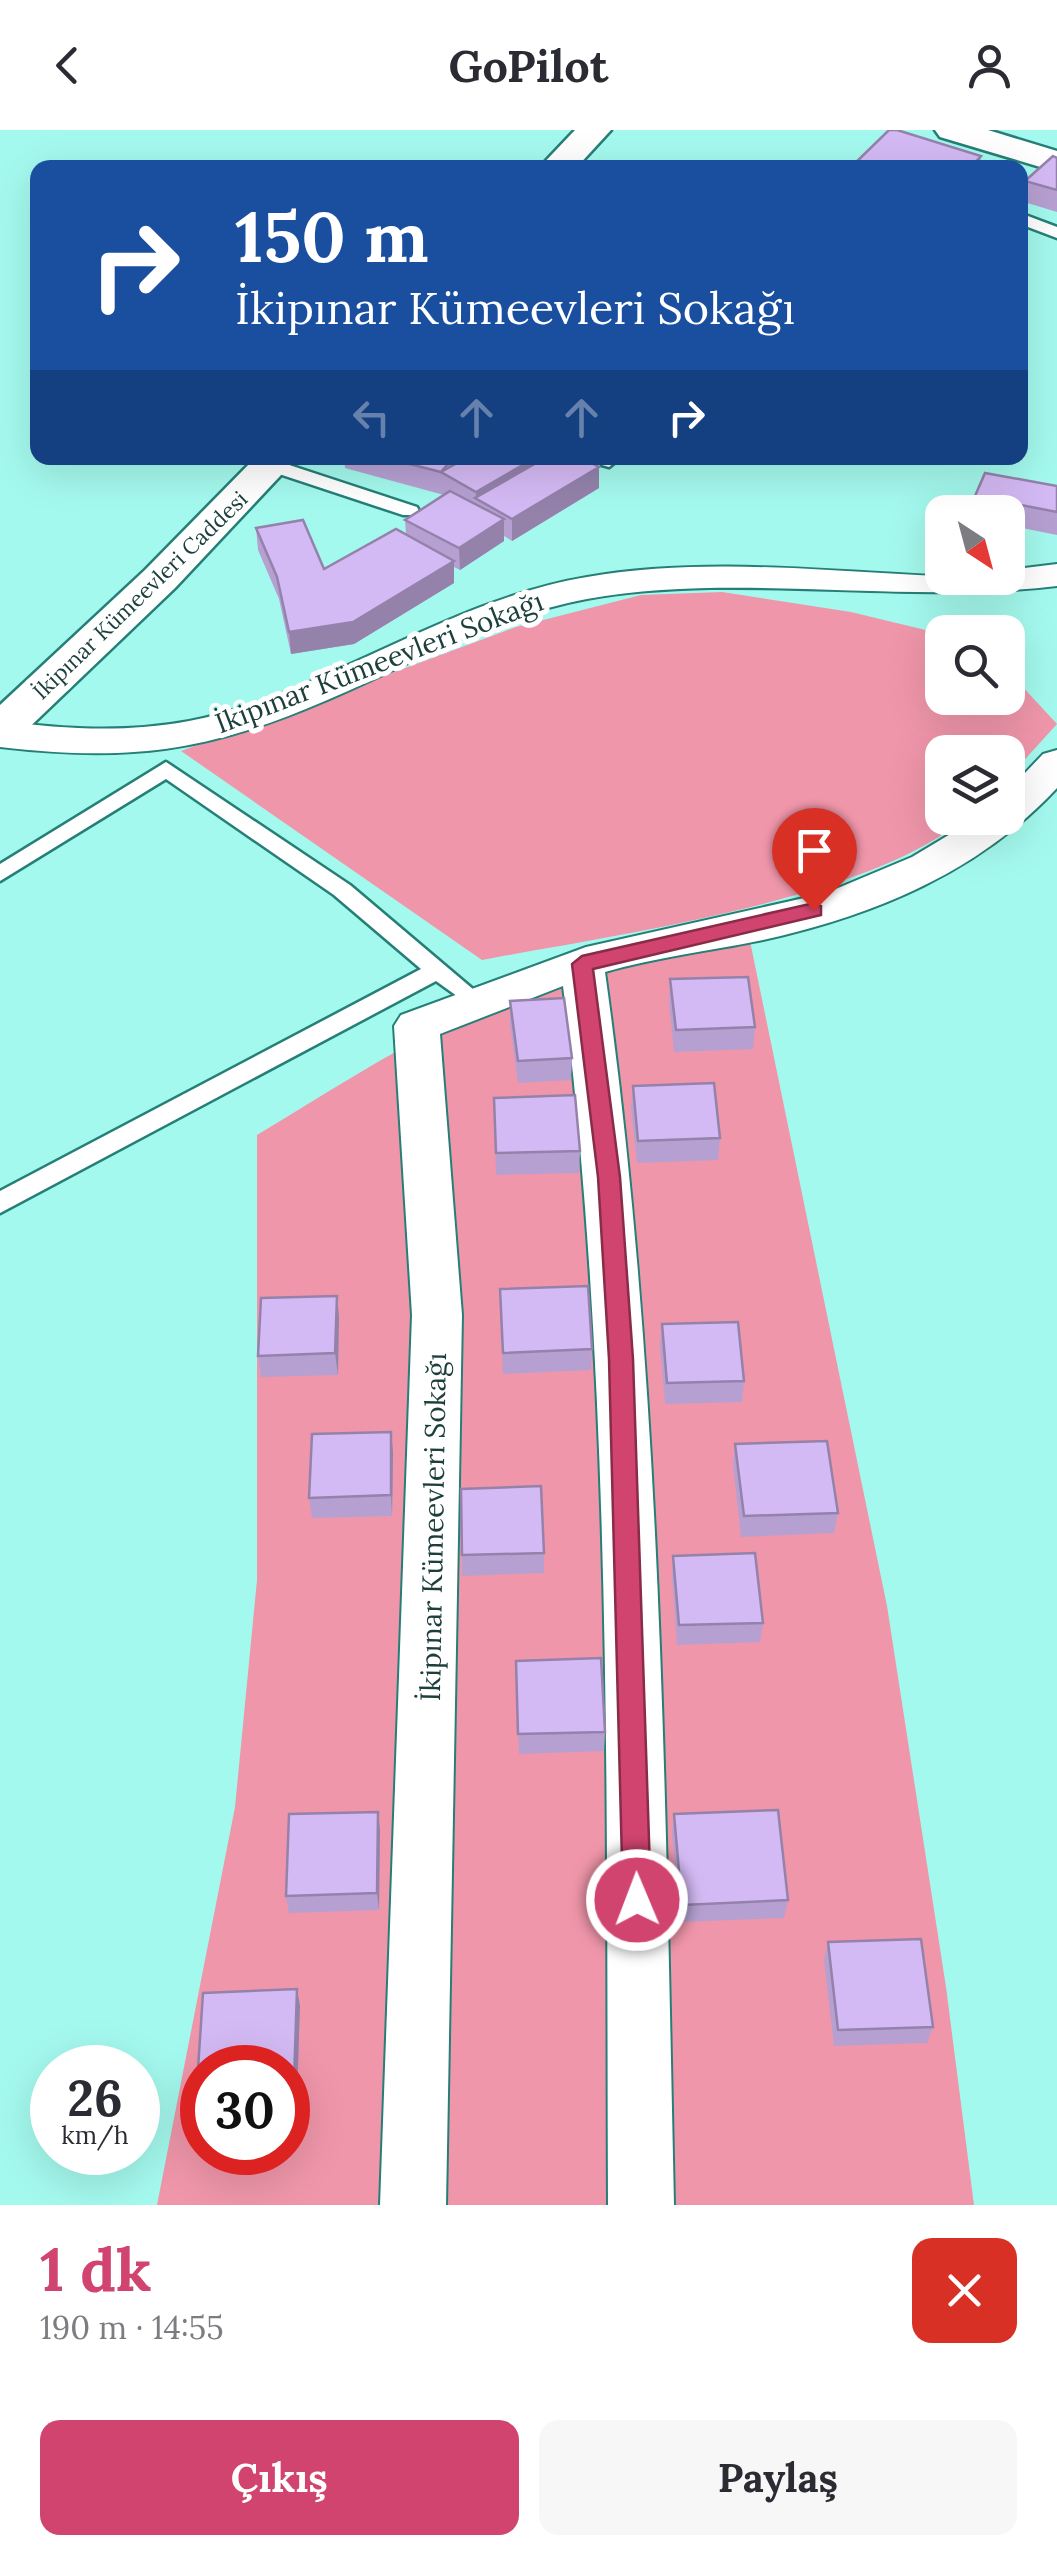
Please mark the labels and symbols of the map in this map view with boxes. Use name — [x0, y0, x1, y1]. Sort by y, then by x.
street label: İkipınar Kümeevleri Caddesi — [27, 485, 253, 705]
north arrow — [925, 495, 1025, 595]
street label: İkipınar Kümeevleri Sokağı — [210, 583, 548, 741]
pin — [772, 808, 857, 911]
street label: İkipınar Kümeevleri Sokağı — [412, 1352, 454, 1702]
position arrow — [585, 1848, 689, 1952]
speed limit sign: 30 — [180, 2045, 310, 2175]

